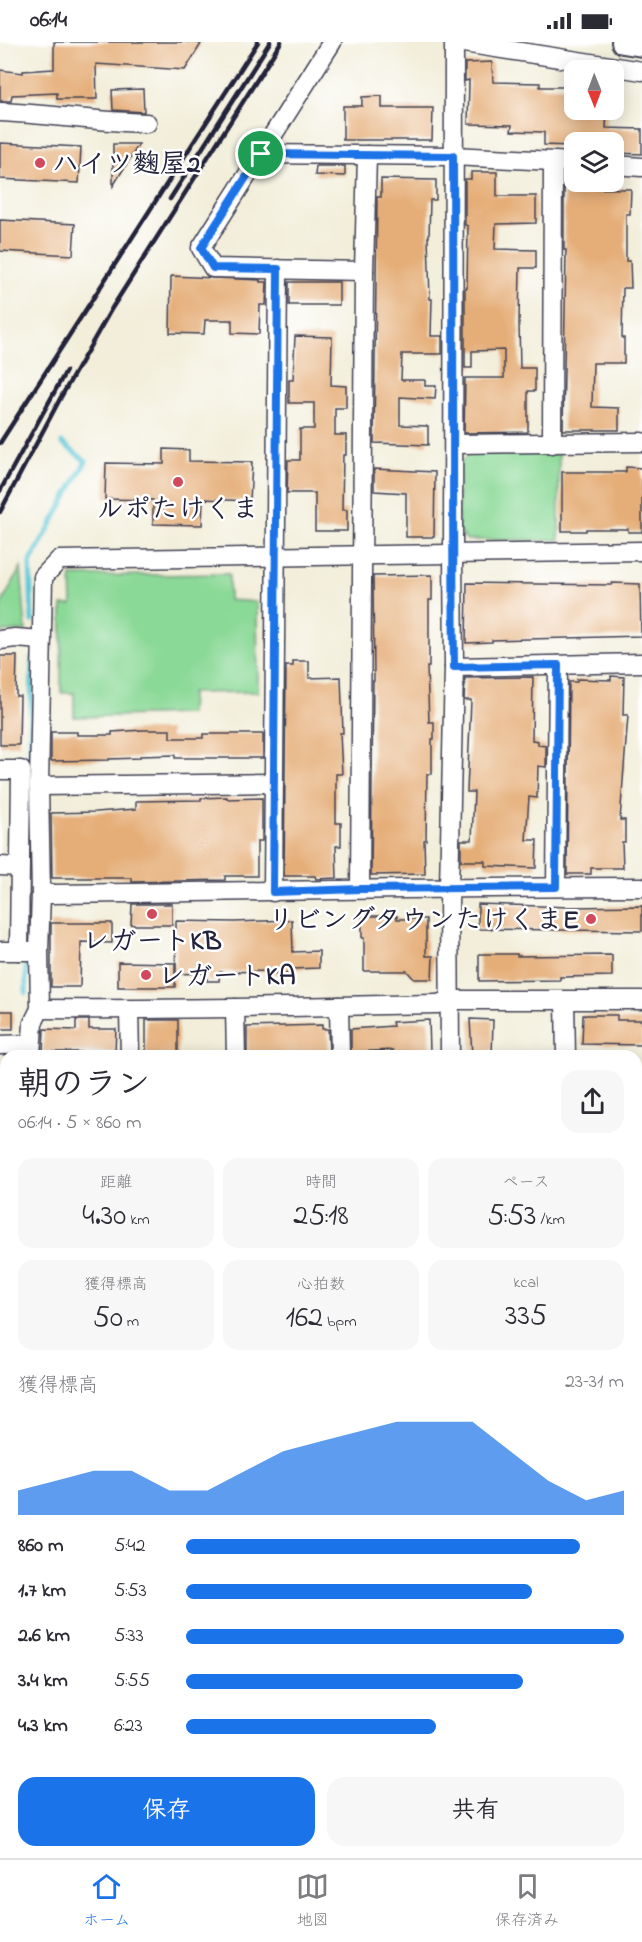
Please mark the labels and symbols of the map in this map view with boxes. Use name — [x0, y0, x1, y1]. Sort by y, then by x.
north arrow — [564, 60, 624, 120]
pin — [235, 128, 286, 179]
place label: ハイツ麴屋2 — [52, 146, 201, 185]
marker: ハイツ麴屋2 — [33, 156, 47, 170]
marker: ルポたけくま — [171, 475, 185, 489]
place label: ルポたけくま — [97, 491, 259, 530]
place label: リビングタウンたけくまE — [267, 902, 579, 941]
marker: レガートKB — [145, 907, 159, 921]
marker: リビングタウンたけくまE — [584, 912, 598, 926]
place label: レガートKB — [82, 923, 222, 962]
place label: レガートKA — [158, 958, 296, 997]
marker: レガートKA — [139, 968, 153, 982]

